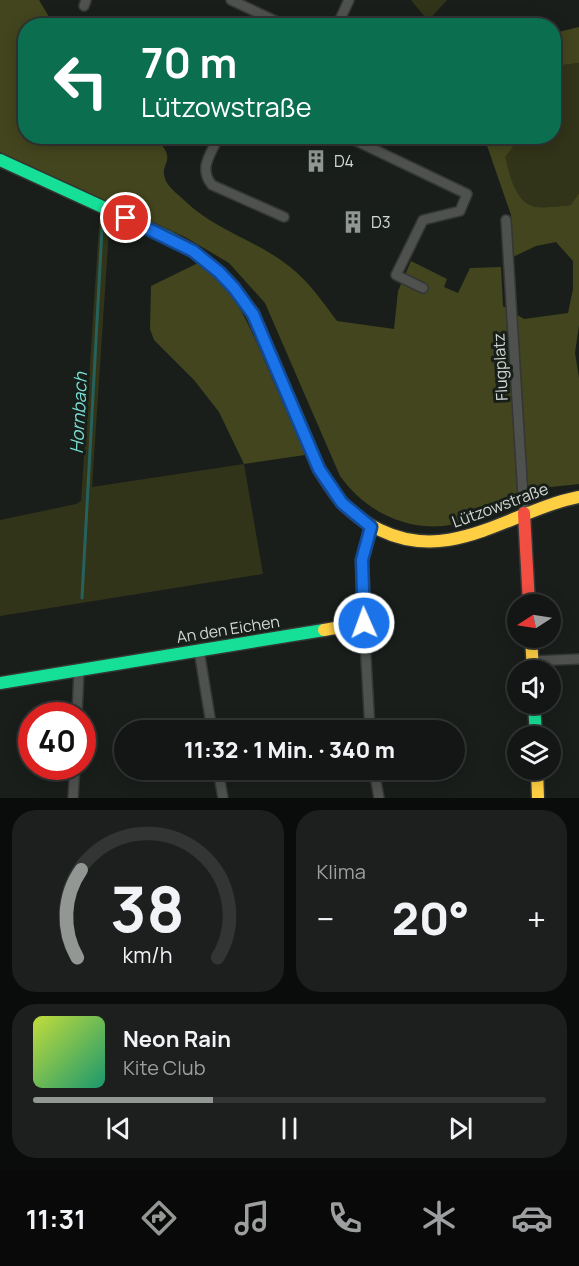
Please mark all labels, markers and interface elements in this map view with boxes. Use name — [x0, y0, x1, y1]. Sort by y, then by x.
text: 70 m — [141, 33, 237, 91]
icon: left — [42, 42, 120, 120]
text: Lützowstraße — [141, 88, 312, 125]
building icon: D4 — [303, 148, 329, 174]
place label: D4 — [334, 150, 354, 172]
pin — [100, 192, 151, 243]
icon: arrive — [109, 201, 142, 234]
building icon: D3 — [340, 209, 366, 235]
place label: D3 — [371, 211, 391, 233]
street label: Flugplatz — [487, 333, 513, 401]
water label: Hornbach — [64, 370, 92, 454]
street label: Lützowstraße — [449, 477, 551, 533]
position arrow — [332, 591, 396, 655]
north arrow — [507, 594, 561, 648]
map controls — [507, 594, 561, 780]
street label: An den Eichen — [175, 610, 281, 648]
button: sound — [507, 660, 561, 714]
speed limit sign: 40 — [18, 702, 96, 780]
button: layers — [507, 726, 561, 780]
text: 11:32 · 1 Min. · 340 m — [184, 735, 395, 765]
text: Klima — [317, 858, 366, 885]
text: 38 — [110, 865, 185, 951]
text: 20° — [392, 887, 470, 949]
text: − — [317, 896, 334, 941]
text: + — [527, 896, 546, 941]
text: km/h — [123, 940, 173, 969]
text: Neon Rain — [123, 1024, 231, 1054]
text: Kite Club — [123, 1054, 206, 1081]
icon: previous — [102, 1112, 135, 1145]
icon: pause — [273, 1112, 306, 1145]
icon: next — [444, 1112, 477, 1145]
icon: directions — [138, 1197, 180, 1239]
icon: music — [231, 1197, 273, 1239]
icon: phone — [324, 1197, 366, 1239]
icon: climate — [418, 1197, 460, 1239]
icon: car — [511, 1197, 553, 1239]
text: 11:31 — [26, 1200, 86, 1237]

